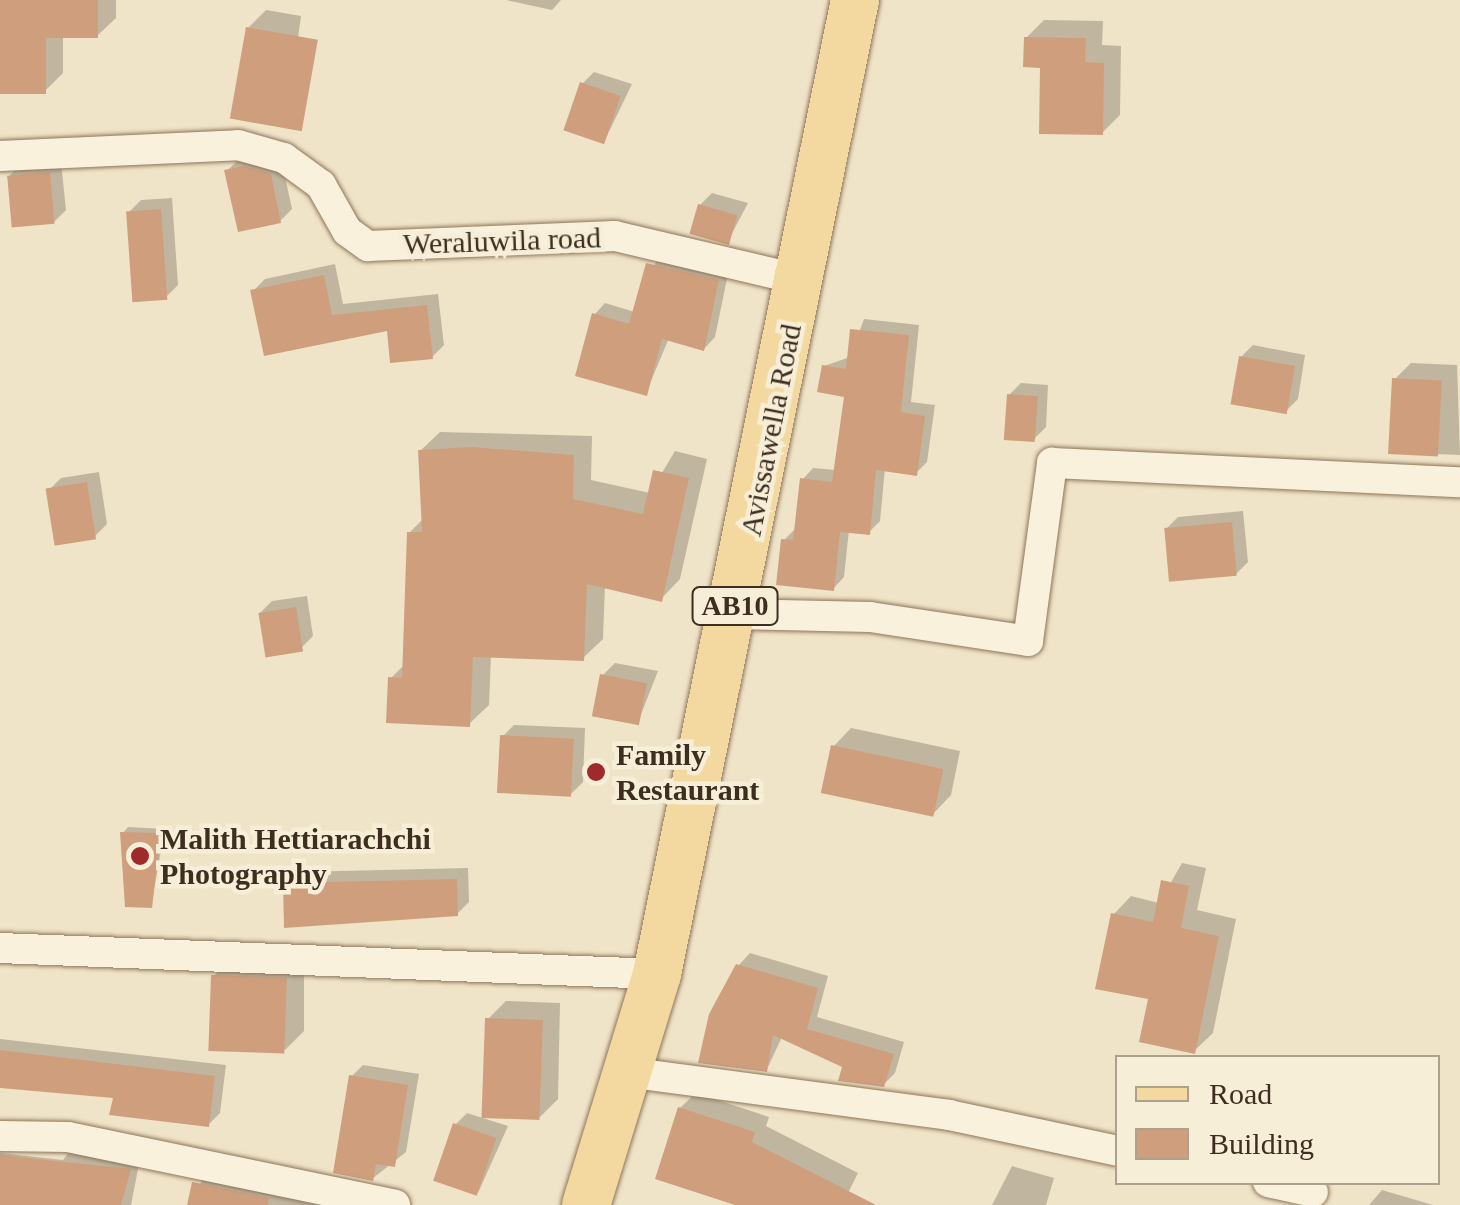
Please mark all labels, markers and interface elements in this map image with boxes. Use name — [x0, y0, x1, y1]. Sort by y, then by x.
street label: Weraluwila road — [402, 220, 602, 262]
street label: Avissawella Road — [733, 321, 809, 539]
road number: AB10 — [690, 583, 780, 629]
place label: Family Restaurant — [616, 737, 759, 808]
marker: Family Restaurant — [585, 761, 607, 783]
place label: Malith Hettiarachchi Photography — [160, 821, 431, 892]
marker: Malith Hettiarachchi Photography — [129, 845, 151, 867]
legend — [1115, 1055, 1440, 1185]
text: Road — [1209, 1077, 1272, 1110]
text: Building — [1209, 1127, 1314, 1160]

